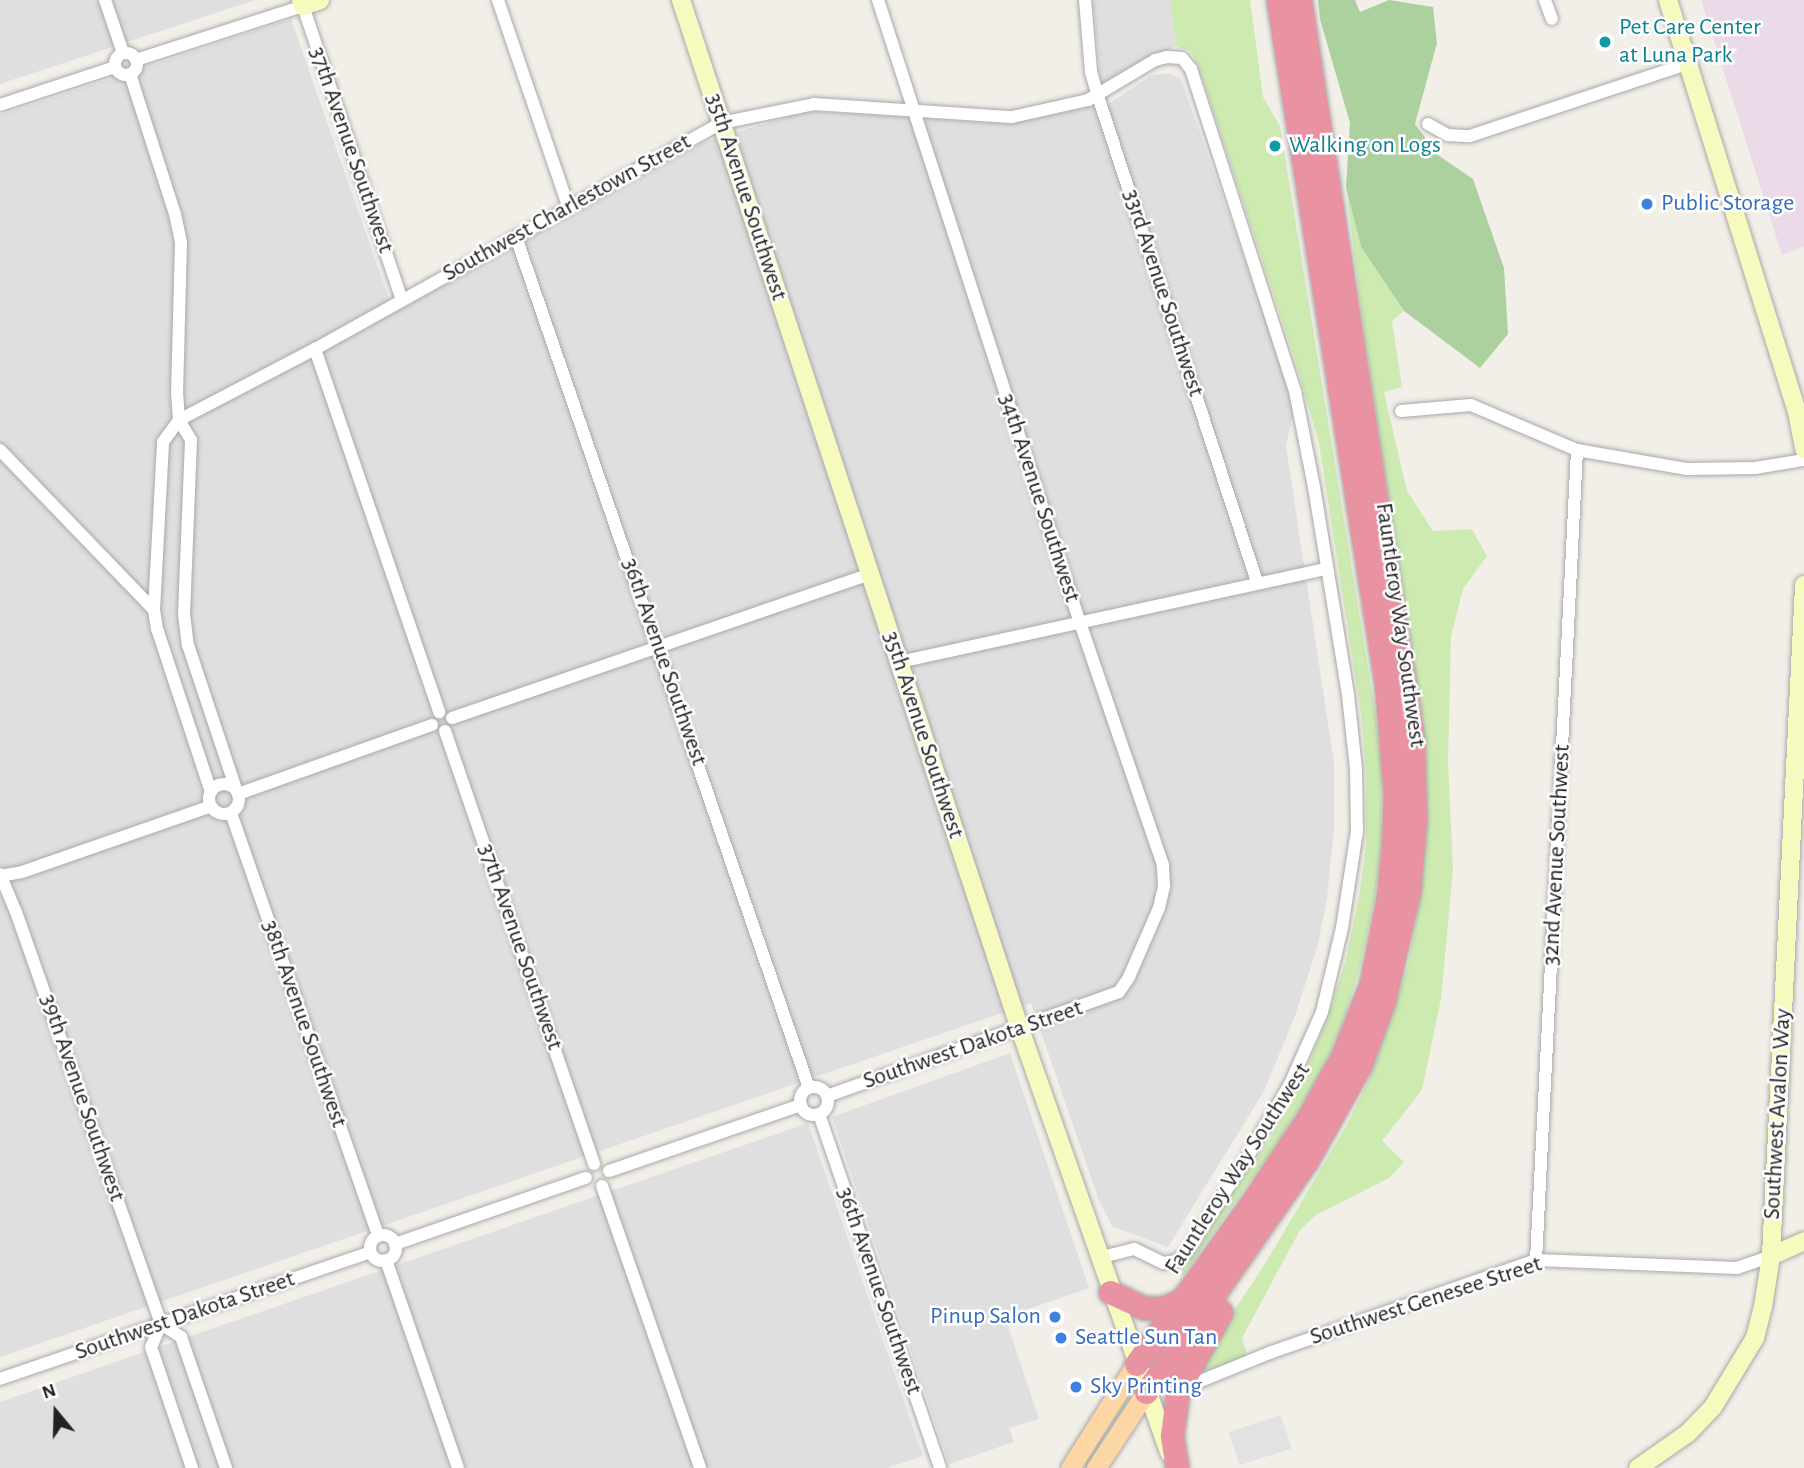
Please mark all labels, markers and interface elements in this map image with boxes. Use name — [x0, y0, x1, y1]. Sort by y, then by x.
place label: Pet Care Center at Luna Park — [1619, 14, 1761, 70]
marker: Pet Care Center at Luna Park — [1597, 34, 1613, 50]
street label: 37th Avenue Southwest — [302, 43, 400, 257]
street label: 35th Avenue Southwest — [699, 90, 793, 304]
street label: Southwest Charlestown Street — [438, 128, 696, 288]
place label: Walking on Logs — [1289, 132, 1441, 160]
marker: Walking on Logs — [1267, 138, 1283, 154]
street label: 33rd Avenue Southwest — [1116, 186, 1210, 400]
place label: Public Storage — [1661, 190, 1794, 218]
marker: Public Storage — [1639, 196, 1655, 212]
street label: 34th Avenue Southwest — [992, 390, 1086, 606]
street label: Fauntleroy Way Southwest — [1369, 501, 1431, 749]
street label: 36th Avenue Southwest — [615, 555, 713, 769]
street label: 35th Avenue Southwest — [876, 628, 970, 842]
street label: 32nd Avenue Southwest — [1537, 744, 1577, 966]
street label: 37th Avenue Southwest — [471, 840, 569, 1054]
street label: 38th Avenue Southwest — [255, 917, 353, 1131]
street label: 39th Avenue Southwest — [33, 991, 131, 1205]
street label: Southwest Dakota Street — [860, 994, 1086, 1096]
street label: Southwest Avalon Way — [1758, 1008, 1798, 1220]
street label: Fauntleroy Way Southwest — [1159, 1058, 1317, 1280]
street label: 36th Avenue Southwest — [830, 1184, 928, 1398]
street label: Southwest Genesee Street — [1307, 1250, 1545, 1352]
street label: Southwest Dakota Street — [72, 1265, 298, 1367]
place label: Pinup Salon — [930, 1303, 1041, 1331]
marker: Pinup Salon — [1047, 1309, 1063, 1325]
place label: Seattle Sun Tan — [1075, 1324, 1217, 1352]
marker: Seattle Sun Tan — [1053, 1330, 1069, 1346]
place label: Sky Printing — [1090, 1373, 1202, 1401]
north arrow — [21, 1377, 91, 1447]
marker: Sky Printing — [1068, 1379, 1084, 1395]
text: N — [40, 1381, 58, 1403]

